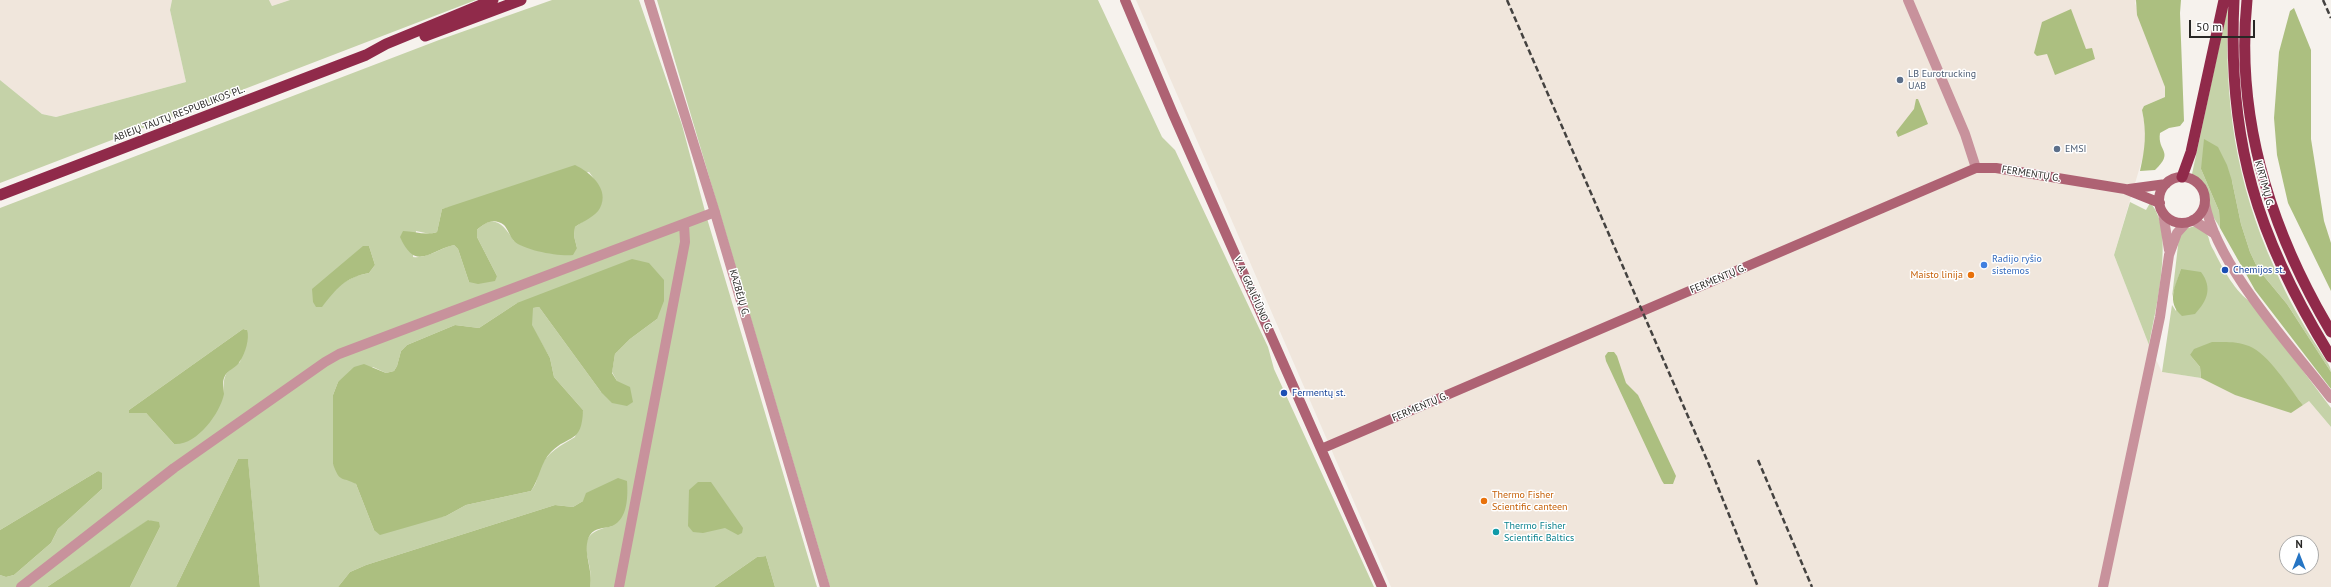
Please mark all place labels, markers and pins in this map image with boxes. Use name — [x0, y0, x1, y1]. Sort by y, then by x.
place label: LB Eurotrucking UAB — [1908, 68, 1976, 92]
marker: LB Eurotrucking UAB — [1895, 75, 1905, 85]
place label: EMSI — [2065, 143, 2086, 155]
marker: EMSI — [2052, 144, 2062, 154]
place label: Radijo ryšio sistemos — [1992, 253, 2042, 276]
marker: Radijo ryšio sistemos — [1979, 260, 1989, 270]
place label: Chemijos st. — [2233, 264, 2285, 276]
marker: Chemijos st. — [2220, 265, 2230, 275]
place label: Maisto linija — [1911, 269, 1963, 281]
marker: Maisto linija — [1966, 270, 1976, 280]
place label: Fermentų st. — [1292, 387, 1346, 399]
marker: Fermentų st. — [1279, 388, 1289, 398]
place label: Thermo Fisher Scientific canteen — [1492, 489, 1567, 512]
marker: Thermo Fisher Scientific canteen — [1479, 496, 1489, 506]
place label: Thermo Fisher Scientific Baltics — [1504, 520, 1574, 544]
marker: Thermo Fisher Scientific Baltics — [1491, 527, 1501, 537]

